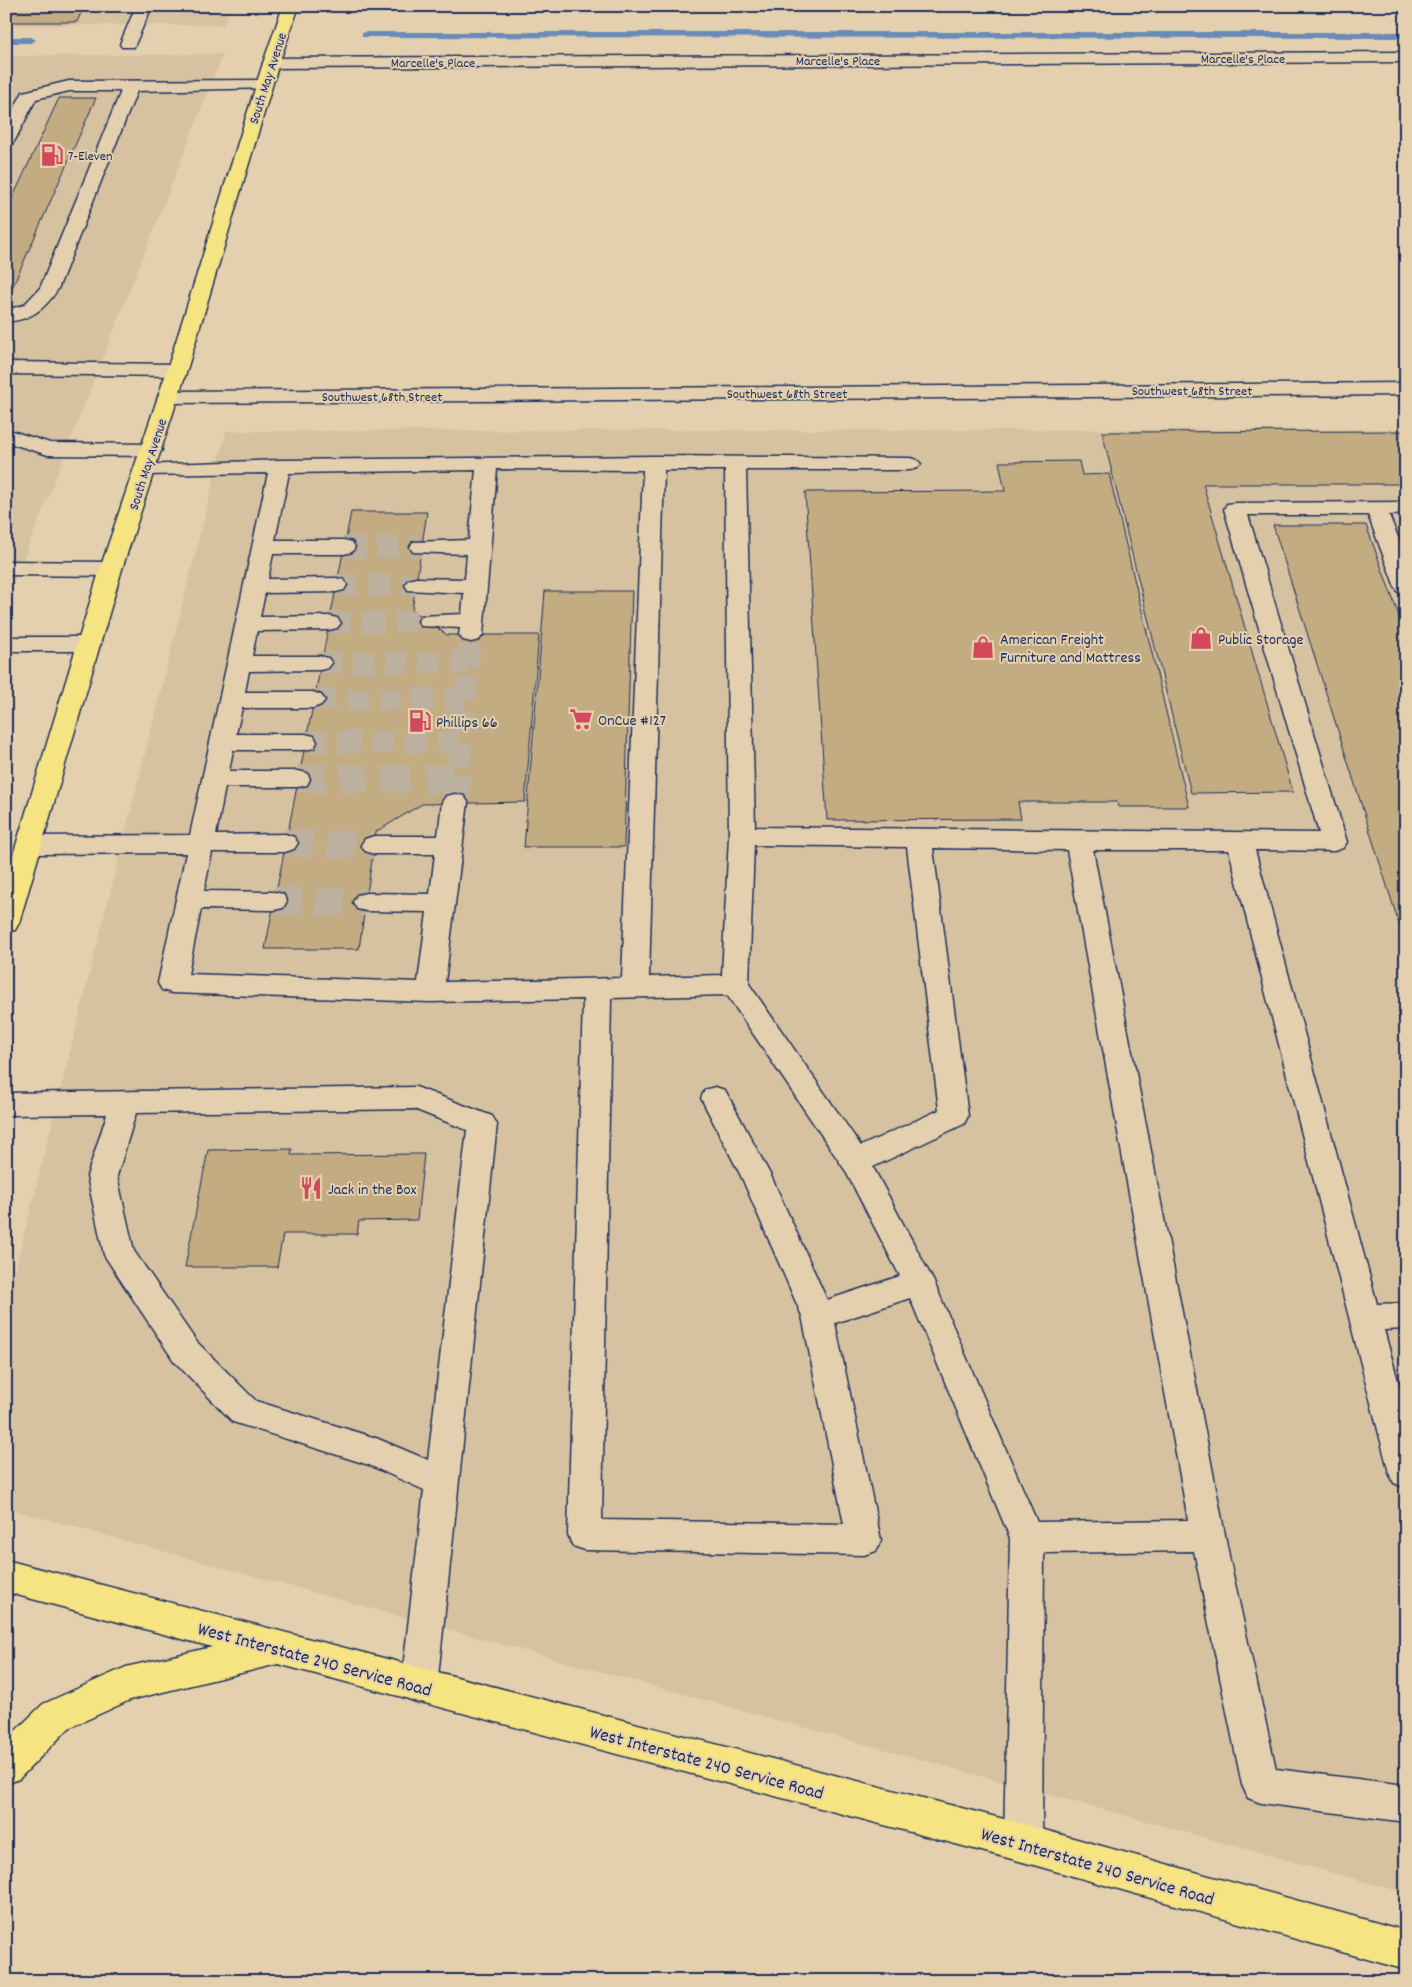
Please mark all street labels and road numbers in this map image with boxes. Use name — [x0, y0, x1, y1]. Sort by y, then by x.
street label: South May Avenue — [245, 30, 293, 127]
street label: Marcelle's Place — [1201, 50, 1285, 70]
street label: Marcelle's Place — [796, 52, 880, 72]
street label: Marcelle's Place — [391, 54, 475, 74]
street label: Southwest 68th Street — [1132, 382, 1252, 402]
street label: Southwest 68th Street — [727, 385, 847, 405]
street label: Southwest 68th Street — [322, 388, 442, 408]
street label: South May Avenue — [125, 416, 173, 513]
street label: West Interstate 240 Service Road — [194, 1617, 434, 1706]
street label: West Interstate 240 Service Road — [586, 1720, 826, 1809]
street label: West Interstate 240 Service Road — [977, 1822, 1217, 1915]

